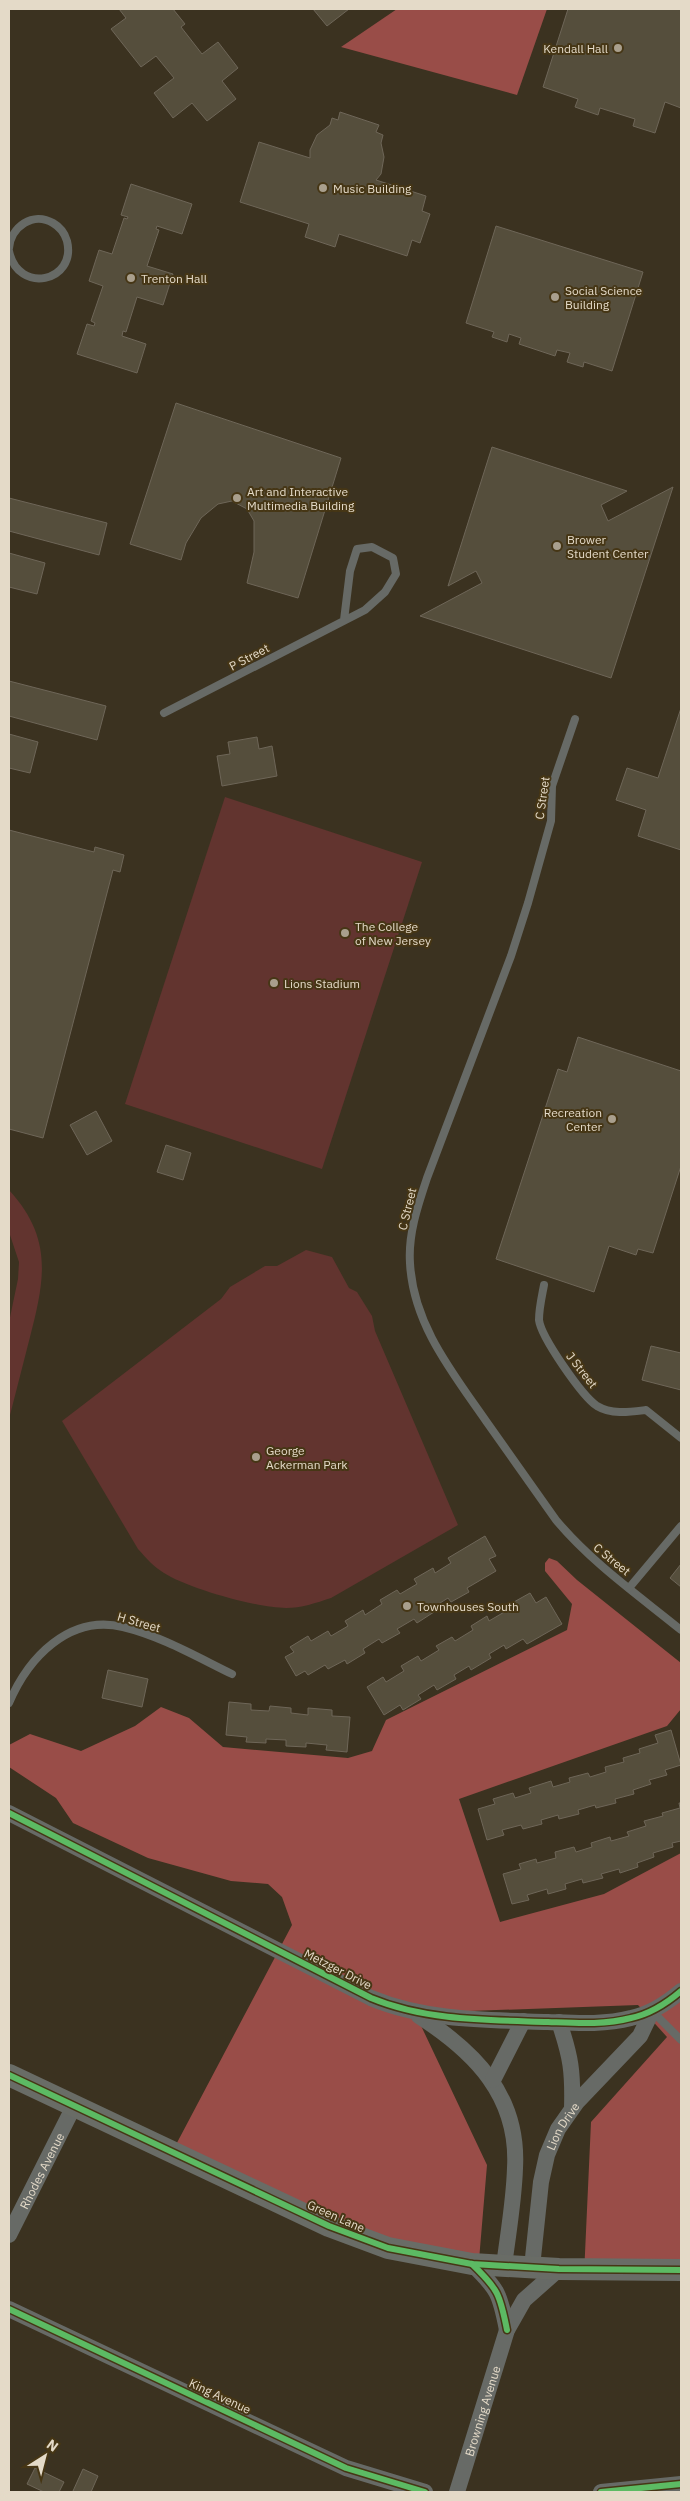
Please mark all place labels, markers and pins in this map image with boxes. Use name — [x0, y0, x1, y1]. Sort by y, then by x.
place label: Kendall Hall — [543, 41, 608, 56]
marker: Kendall Hall — [612, 42, 624, 54]
place label: Music Building — [333, 181, 412, 196]
marker: Music Building — [317, 182, 329, 194]
place label: Trenton Hall — [141, 271, 207, 286]
marker: Trenton Hall — [125, 272, 137, 284]
place label: Social Science Building — [565, 283, 643, 312]
marker: Social Science Building — [549, 291, 561, 303]
place label: Art and Interactive Multimedia Building — [247, 484, 355, 513]
marker: Art and Interactive Multimedia Building — [231, 492, 243, 504]
place label: Brower Student Center — [567, 532, 649, 561]
marker: Brower Student Center — [551, 540, 563, 552]
place label: The College of New Jersey — [355, 919, 431, 948]
marker: The College of New Jersey — [339, 927, 351, 939]
place label: Lions Stadium — [284, 976, 360, 991]
marker: Lions Stadium — [268, 977, 280, 989]
place label: Recreation Center — [544, 1105, 603, 1134]
marker: Recreation Center — [606, 1113, 618, 1125]
place label: George Ackerman Park — [266, 1443, 348, 1472]
marker: George Ackerman Park — [250, 1451, 262, 1463]
place label: Townhouses South — [417, 1599, 519, 1614]
marker: Townhouses South — [401, 1600, 413, 1612]

